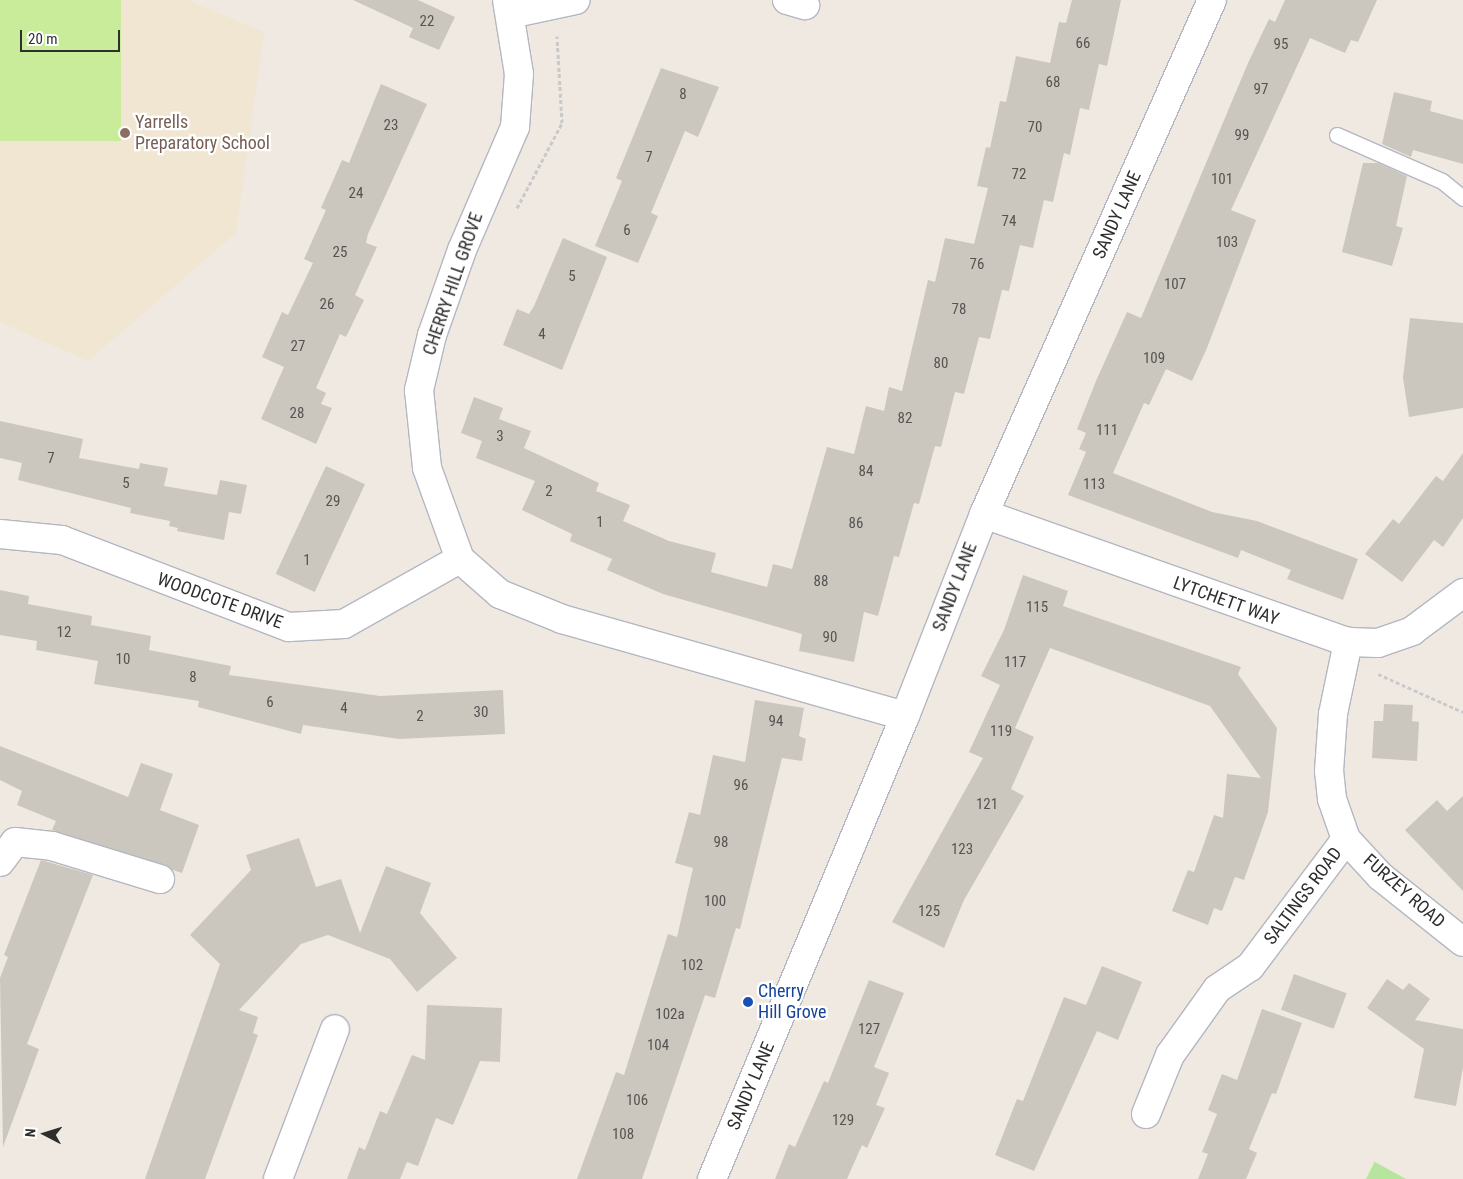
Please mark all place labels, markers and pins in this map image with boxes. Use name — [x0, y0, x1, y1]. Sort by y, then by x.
place label: Yarrells Preparatory School — [135, 112, 270, 154]
marker: Yarrells Preparatory School — [119, 127, 131, 139]
place label: Cherry Hill Grove — [758, 981, 827, 1024]
marker: Cherry Hill Grove — [742, 996, 754, 1008]

